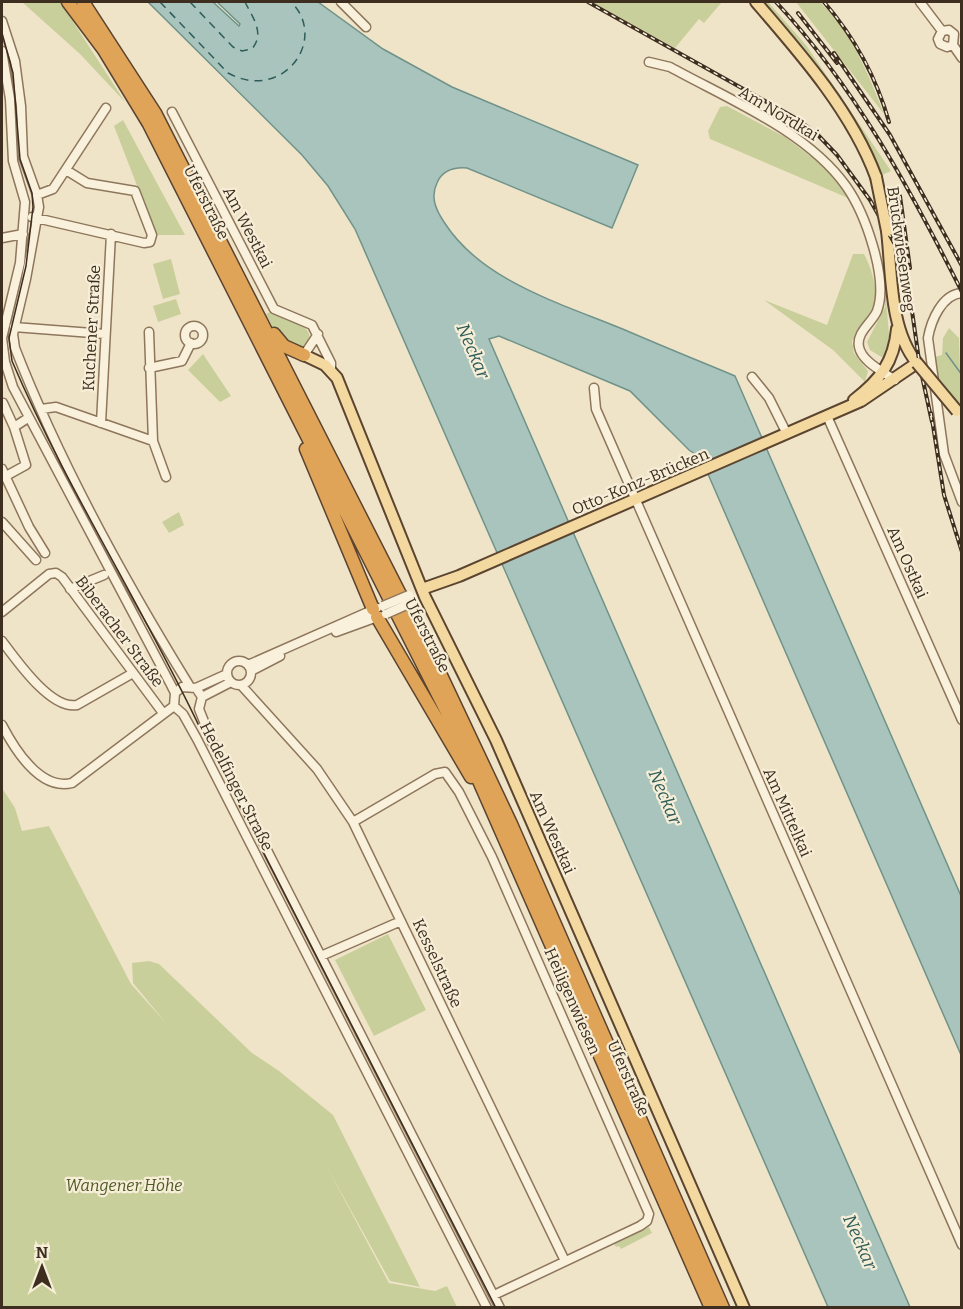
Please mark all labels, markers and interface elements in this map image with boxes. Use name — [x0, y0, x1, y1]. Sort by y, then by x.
street label: Am Nordkai — [736, 82, 822, 145]
street label: Uferstraße — [180, 162, 233, 243]
street label: Am Westkai — [219, 183, 276, 271]
street label: Bruckwiesenweg — [883, 185, 920, 313]
street label: Kuchener Straße — [79, 265, 104, 391]
water label: Neckar — [452, 320, 495, 383]
street label: Otto-Konz-Brücken — [569, 444, 712, 519]
street label: Am Ostkai — [883, 523, 932, 601]
street label: Biberacher Straße — [72, 572, 168, 691]
street label: Uferstraße — [401, 595, 454, 676]
street label: Hedelfinger Straße — [196, 719, 277, 854]
street label: Am Mittelkai — [759, 765, 816, 860]
water label: Neckar — [644, 766, 687, 829]
street label: Am Westkai — [526, 788, 579, 877]
street label: Kesselstraße — [409, 916, 466, 1011]
street label: Heiligenwiesen — [540, 945, 605, 1058]
street label: Uferstraße — [603, 1037, 654, 1119]
park label: Wangener Höhe — [66, 1176, 182, 1195]
water label: Neckar — [838, 1211, 882, 1273]
north arrow — [12, 1237, 72, 1297]
text: N — [36, 1243, 48, 1262]

